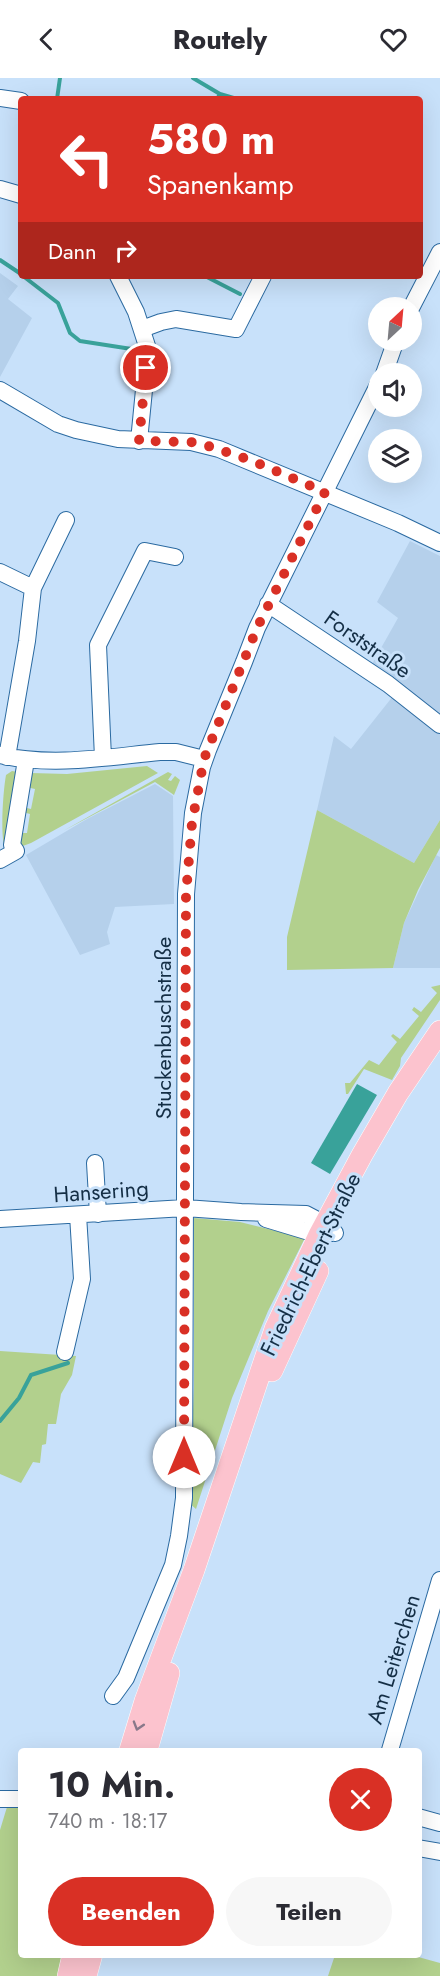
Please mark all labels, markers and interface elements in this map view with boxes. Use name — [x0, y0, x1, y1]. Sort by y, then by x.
text: Routely — [173, 20, 267, 59]
icon: back — [30, 23, 63, 56]
icon: heart — [377, 23, 410, 56]
text: 580 m — [147, 109, 275, 170]
icon: left — [48, 120, 126, 198]
text: Spanenkamp — [147, 165, 294, 204]
icon: right — [109, 234, 142, 267]
text: Dann — [48, 235, 97, 267]
north arrow — [368, 297, 422, 351]
map controls — [368, 297, 422, 483]
pin — [120, 342, 171, 393]
icon: arrive — [129, 351, 162, 384]
button: sound — [368, 363, 422, 417]
button: layers — [368, 429, 422, 483]
street label: Forststraße — [318, 602, 418, 686]
street label: Stuckenbuschstraße — [147, 937, 179, 1119]
street label: Friedrich-Ebert-Straße — [252, 1167, 368, 1361]
street label: Hansering — [52, 1172, 150, 1210]
position arrow — [152, 1425, 216, 1489]
street label: Am Leiterchen — [358, 1590, 428, 1728]
one-way arrow — [133, 1720, 145, 1731]
text: 10 Min. — [48, 1758, 175, 1810]
button: close — [329, 1768, 392, 1831]
text: 740 m · 18:17 — [48, 1807, 167, 1836]
button: Beenden — [48, 1877, 214, 1946]
button: Teilen — [226, 1877, 392, 1946]

